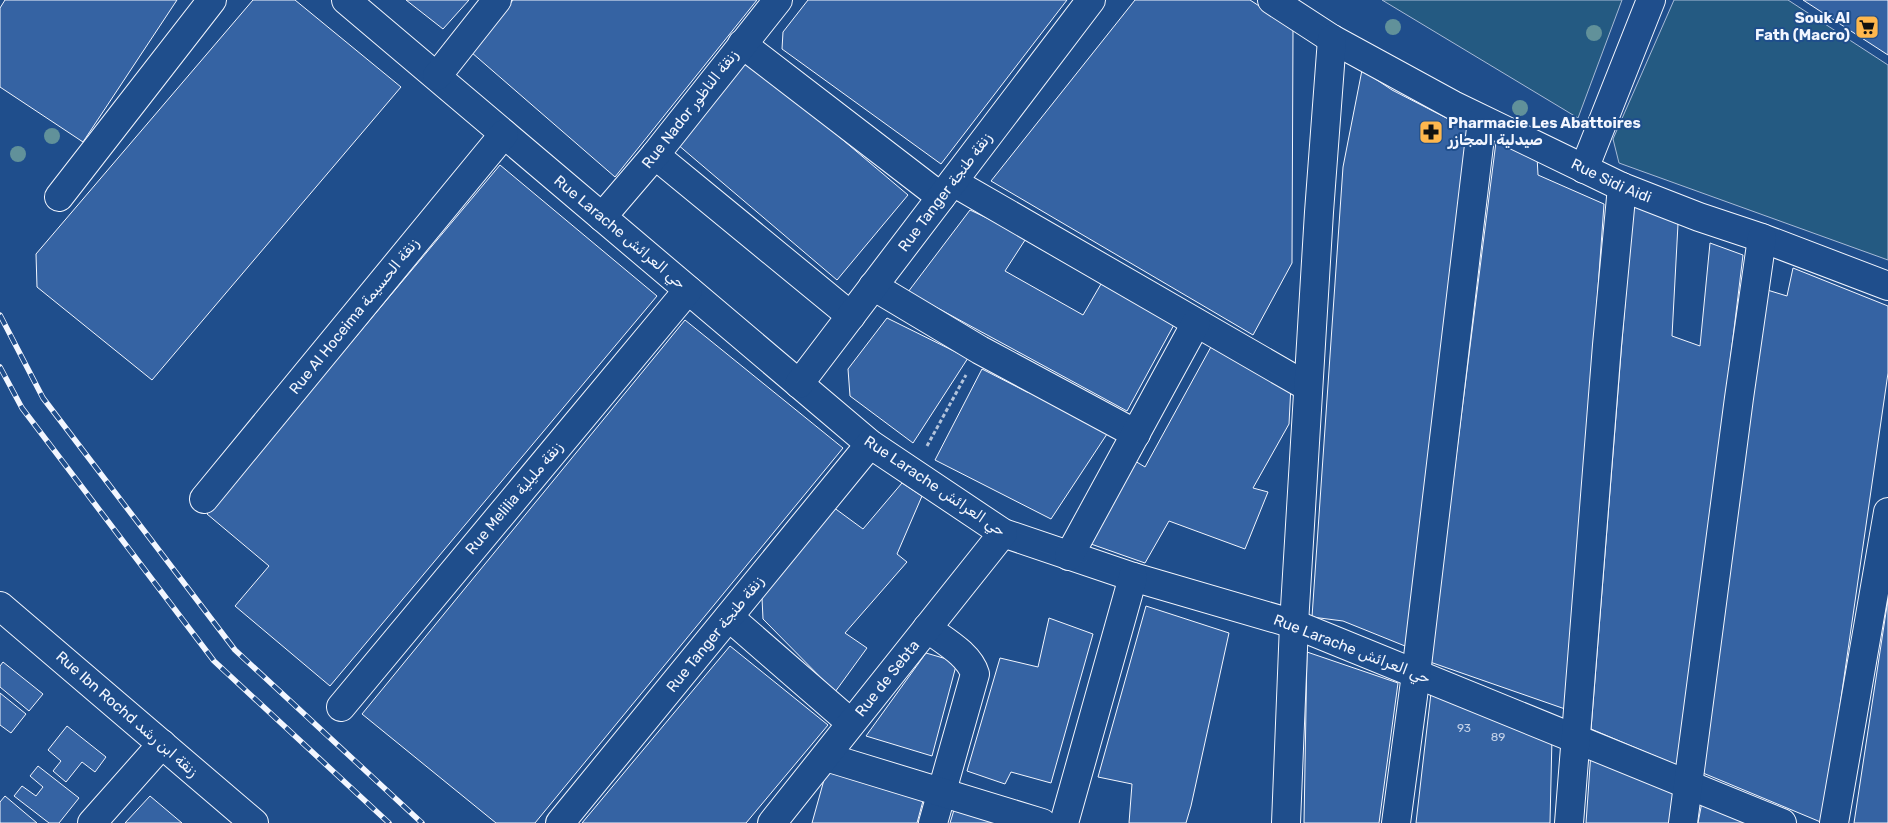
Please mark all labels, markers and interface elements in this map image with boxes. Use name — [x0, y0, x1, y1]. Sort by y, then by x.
place label: Souk Al Fath (Macro) — [1755, 9, 1850, 44]
supermarket icon: Souk Al Fath (Macro) — [1854, 14, 1880, 40]
street label: Rue Nador زنقة الناظور — [638, 46, 742, 172]
place label: Pharmacie Les Abattoires صيدلية المجازر — [1447, 114, 1641, 149]
pharmacy icon: Pharmacie Les Abattoires صيدلية المجازر — [1418, 119, 1444, 145]
street label: Rue Tanger زنقة طنجة — [894, 129, 996, 255]
street label: Rue Sidi Aidi — [1568, 155, 1654, 207]
street label: Rue Larache حي العرائش — [548, 172, 690, 295]
street label: Rue Al Hoceima زنقة الحسيمة — [285, 234, 423, 398]
street label: Rue Larache حي العرائش — [859, 432, 1009, 543]
street label: Rue Melilia زنقة مليلية — [462, 438, 566, 558]
street label: Rue Tanger زنقة طنجة — [663, 572, 768, 696]
street label: Rue Larache حي العرائش — [1270, 611, 1433, 690]
street label: Rue de Sebta — [851, 636, 923, 720]
street label: Rue Ibn Rochd زنقة ابن رشد — [52, 647, 202, 781]
house number: 93 — [1457, 721, 1471, 735]
house number: 89 — [1491, 730, 1505, 744]

